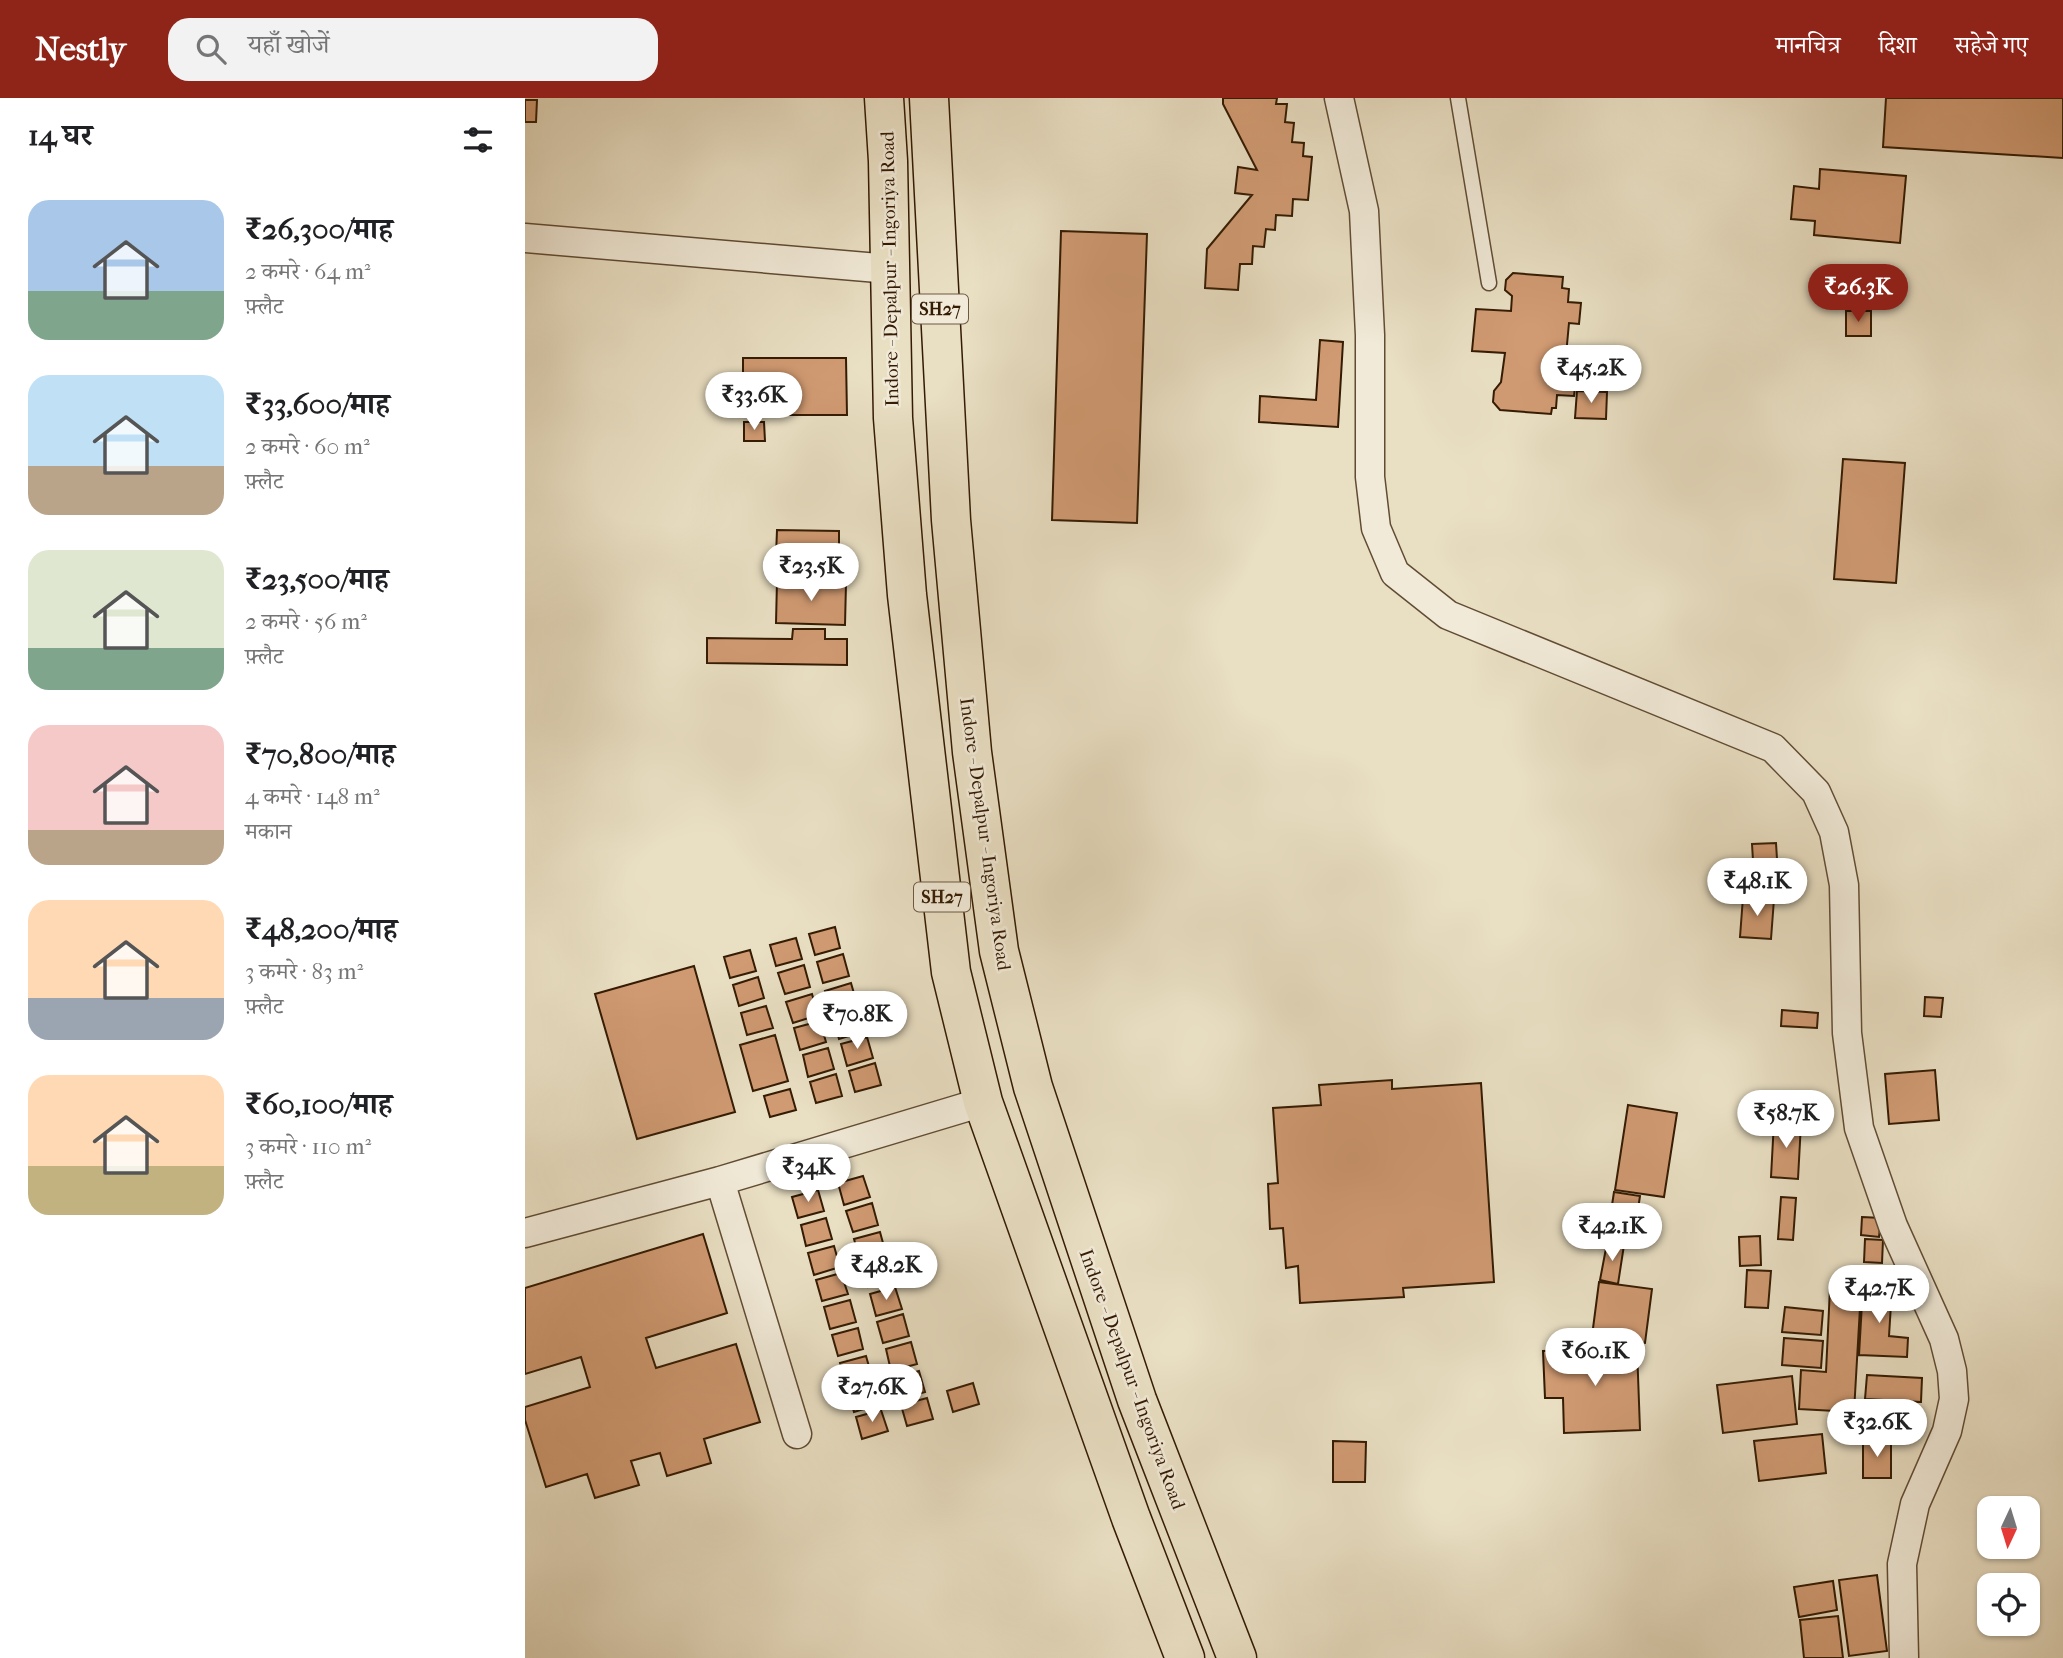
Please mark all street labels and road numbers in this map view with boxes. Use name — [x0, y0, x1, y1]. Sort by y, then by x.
street label: Indore - Depalpur - Ingoriya Road — [877, 130, 903, 407]
road number: SH27 — [912, 294, 968, 324]
street label: Indore - Depalpur - Ingoriya Road — [955, 696, 1015, 973]
road number: SH27 — [914, 882, 970, 912]
street label: Indore - Depalpur - Ingoriya Road — [1075, 1246, 1190, 1513]

